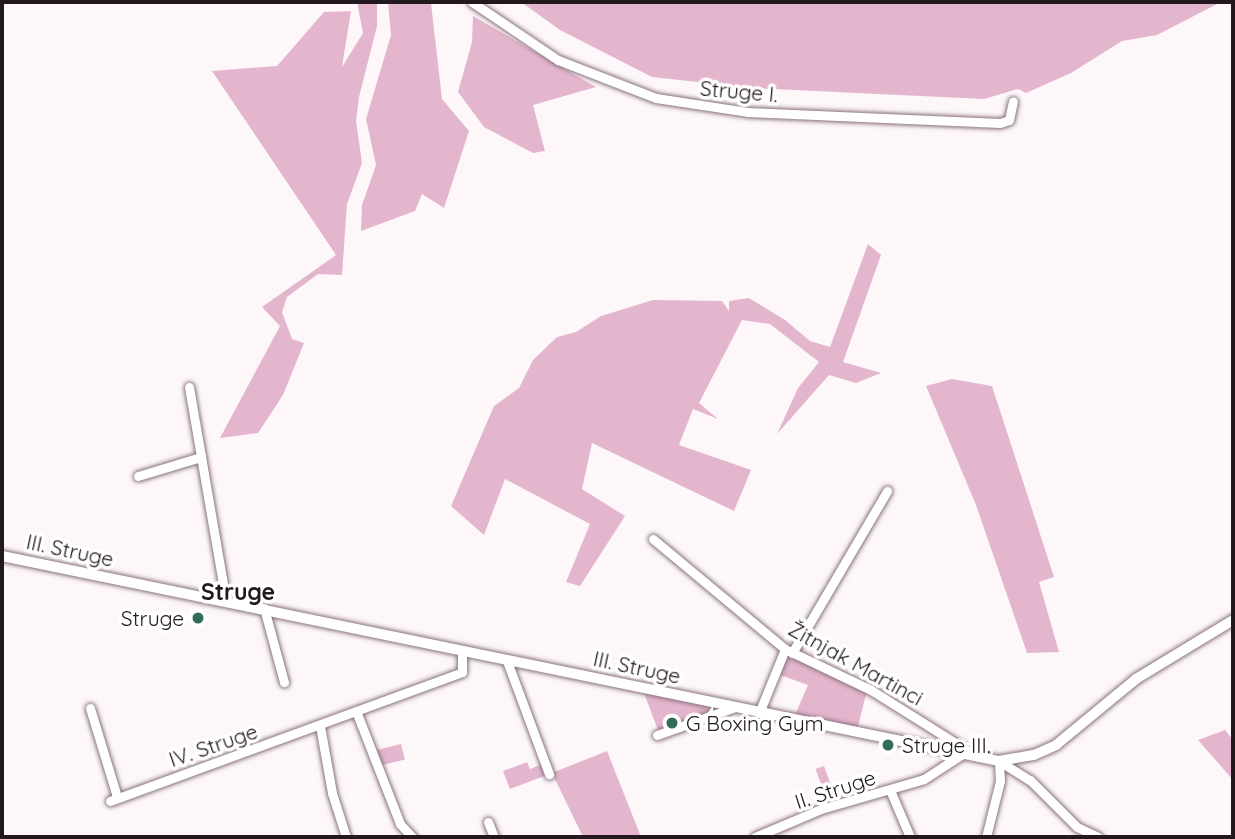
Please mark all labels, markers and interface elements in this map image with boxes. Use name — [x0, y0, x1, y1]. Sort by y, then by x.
street label: Struge I. — [699, 75, 779, 107]
street label: III. Struge — [24, 528, 116, 572]
district label: Struge — [201, 578, 275, 606]
place label: Struge — [121, 605, 184, 631]
marker: Struge — [190, 610, 206, 626]
street label: Žitnjak Martinci — [784, 616, 928, 710]
street label: III. Struge — [591, 645, 683, 689]
place label: G Boxing Gym — [686, 710, 824, 736]
marker: G Boxing Gym — [664, 715, 680, 731]
street label: IV. Struge — [165, 718, 261, 772]
place label: Struge III. — [902, 732, 991, 758]
marker: Struge III. — [880, 737, 896, 753]
street label: II. Struge — [791, 764, 879, 814]

